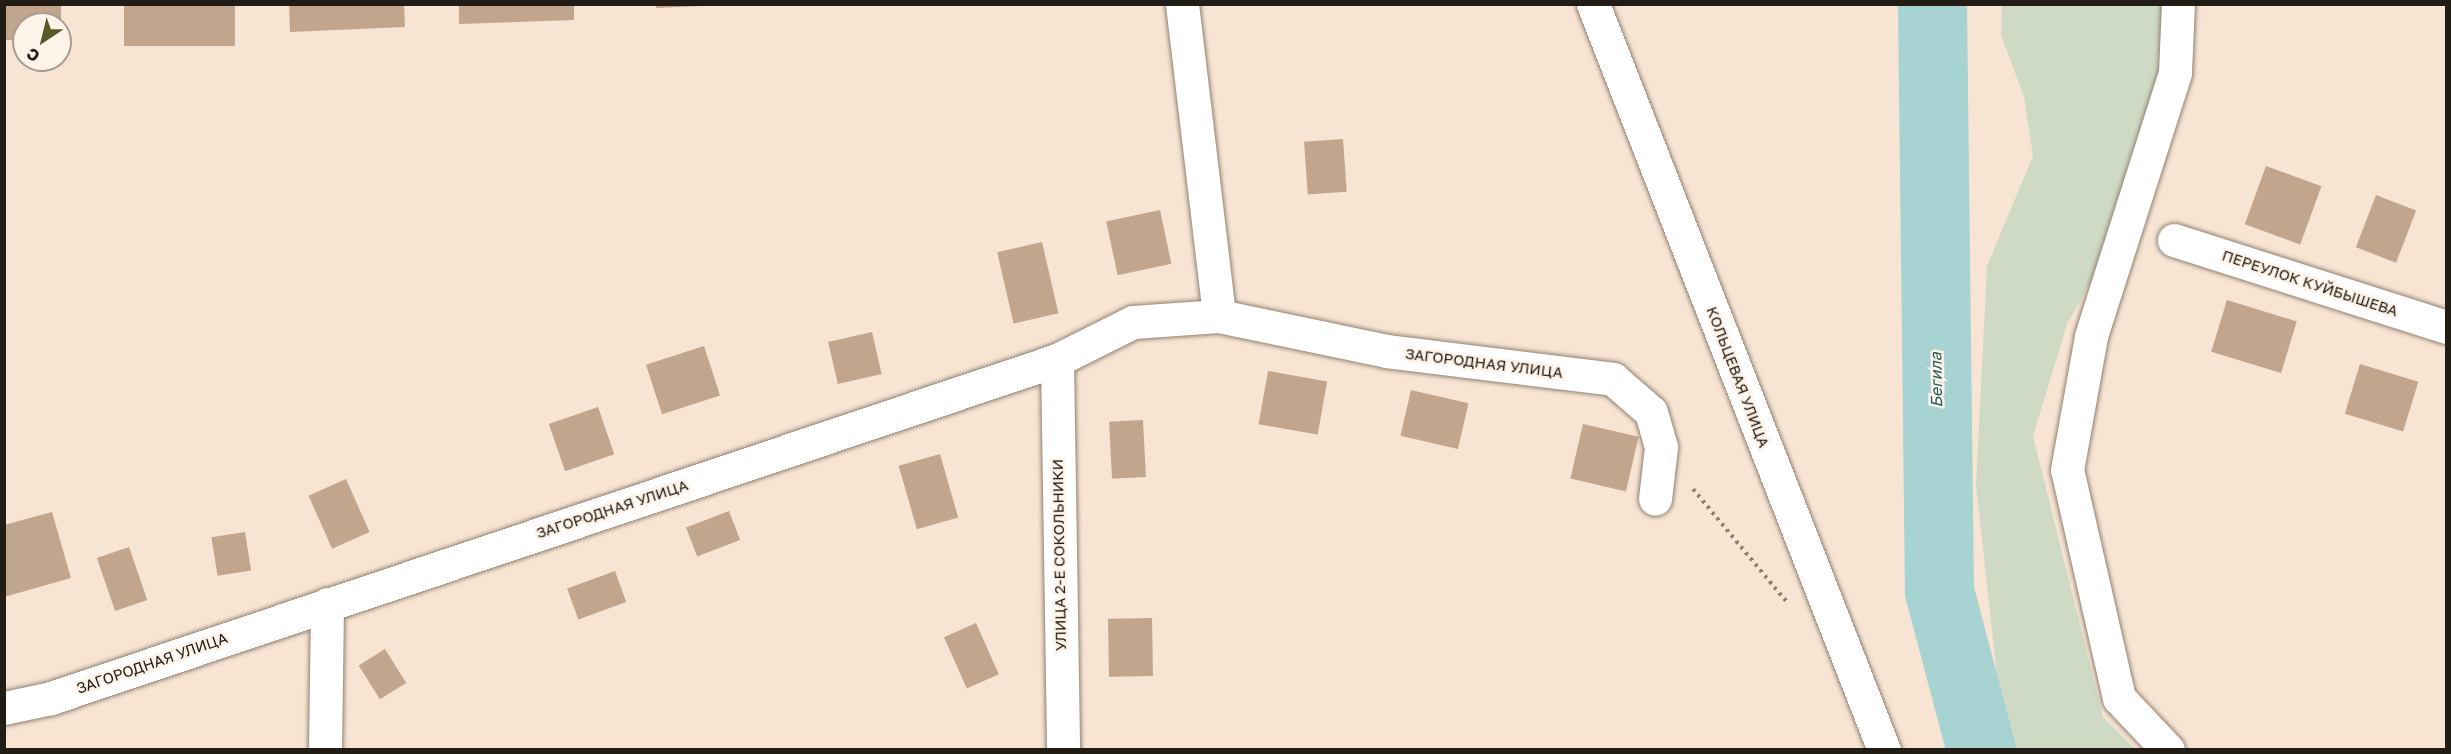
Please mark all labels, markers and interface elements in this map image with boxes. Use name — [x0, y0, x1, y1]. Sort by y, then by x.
north arrow — [12, 12, 72, 72]
text: С — [22, 44, 43, 67]
street label: ПЕРЕУЛОК КУЙБЫШЕВА — [2220, 246, 2400, 320]
street label: КОЛЬЦЕВАЯ УЛИЦА — [1703, 304, 1773, 450]
street label: ЗАГОРОДНАЯ УЛИЦА — [1404, 344, 1564, 382]
water label: Бегила — [1926, 352, 1946, 408]
street label: УЛИЦА 2-Е СОКОЛЬНИКИ — [1048, 459, 1070, 651]
street label: ЗАГОРОДНАЯ УЛИЦА — [534, 476, 690, 542]
street label: ЗАГОРОДНАЯ УЛИЦА — [74, 629, 230, 697]

